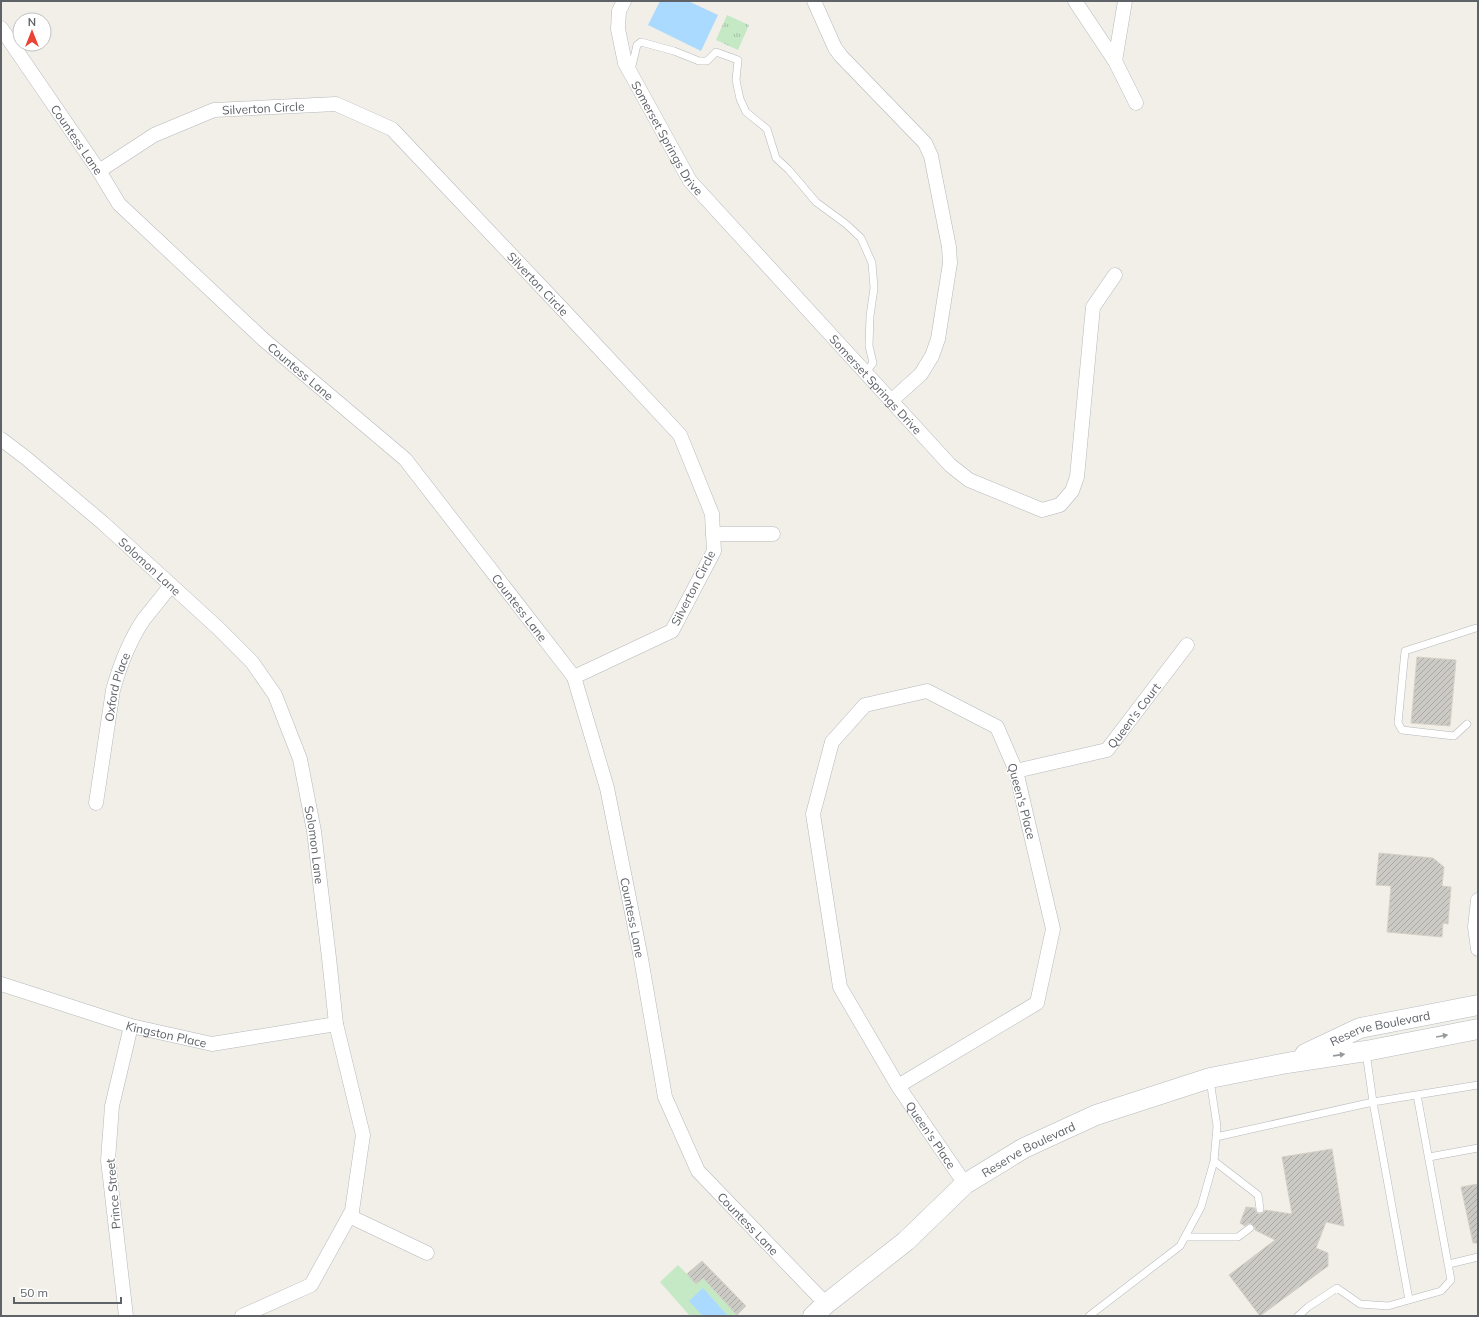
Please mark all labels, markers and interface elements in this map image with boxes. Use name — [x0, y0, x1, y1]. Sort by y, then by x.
north arrow — [12, 12, 52, 52]
text: N — [28, 15, 36, 29]
street label: Somerset Springs Drive — [629, 78, 707, 198]
street label: Silverton Circle — [222, 98, 305, 117]
street label: Countess Lane — [48, 101, 107, 177]
street label: Silverton Circle — [504, 248, 572, 319]
street label: Somerset Springs Drive — [827, 331, 925, 437]
street label: Countess Lane — [265, 339, 337, 403]
street label: Solomon Lane — [116, 534, 184, 598]
street label: Silverton Circle — [668, 548, 718, 628]
street label: Countess Lane — [489, 571, 551, 644]
street label: Oxford Place — [101, 650, 133, 723]
street label: Queen's Court — [1104, 680, 1163, 751]
street label: Queen's Place — [1005, 761, 1039, 841]
street label: Solomon Lane — [302, 804, 328, 885]
street label: Countess Lane — [618, 876, 648, 959]
street label: Reserve Boulevard — [1327, 1007, 1431, 1049]
street label: Kingston Place — [124, 1017, 208, 1050]
one-way arrow — [1436, 1032, 1448, 1038]
one-way arrow — [1333, 1052, 1345, 1058]
street label: Queen's Place — [903, 1098, 960, 1171]
street label: Reserve Boulevard — [978, 1118, 1077, 1180]
street label: Prince Street — [102, 1158, 124, 1230]
street label: Countess Lane — [715, 1189, 782, 1258]
scale bar — [14, 1279, 121, 1305]
text: 50 m — [20, 1285, 48, 1300]

